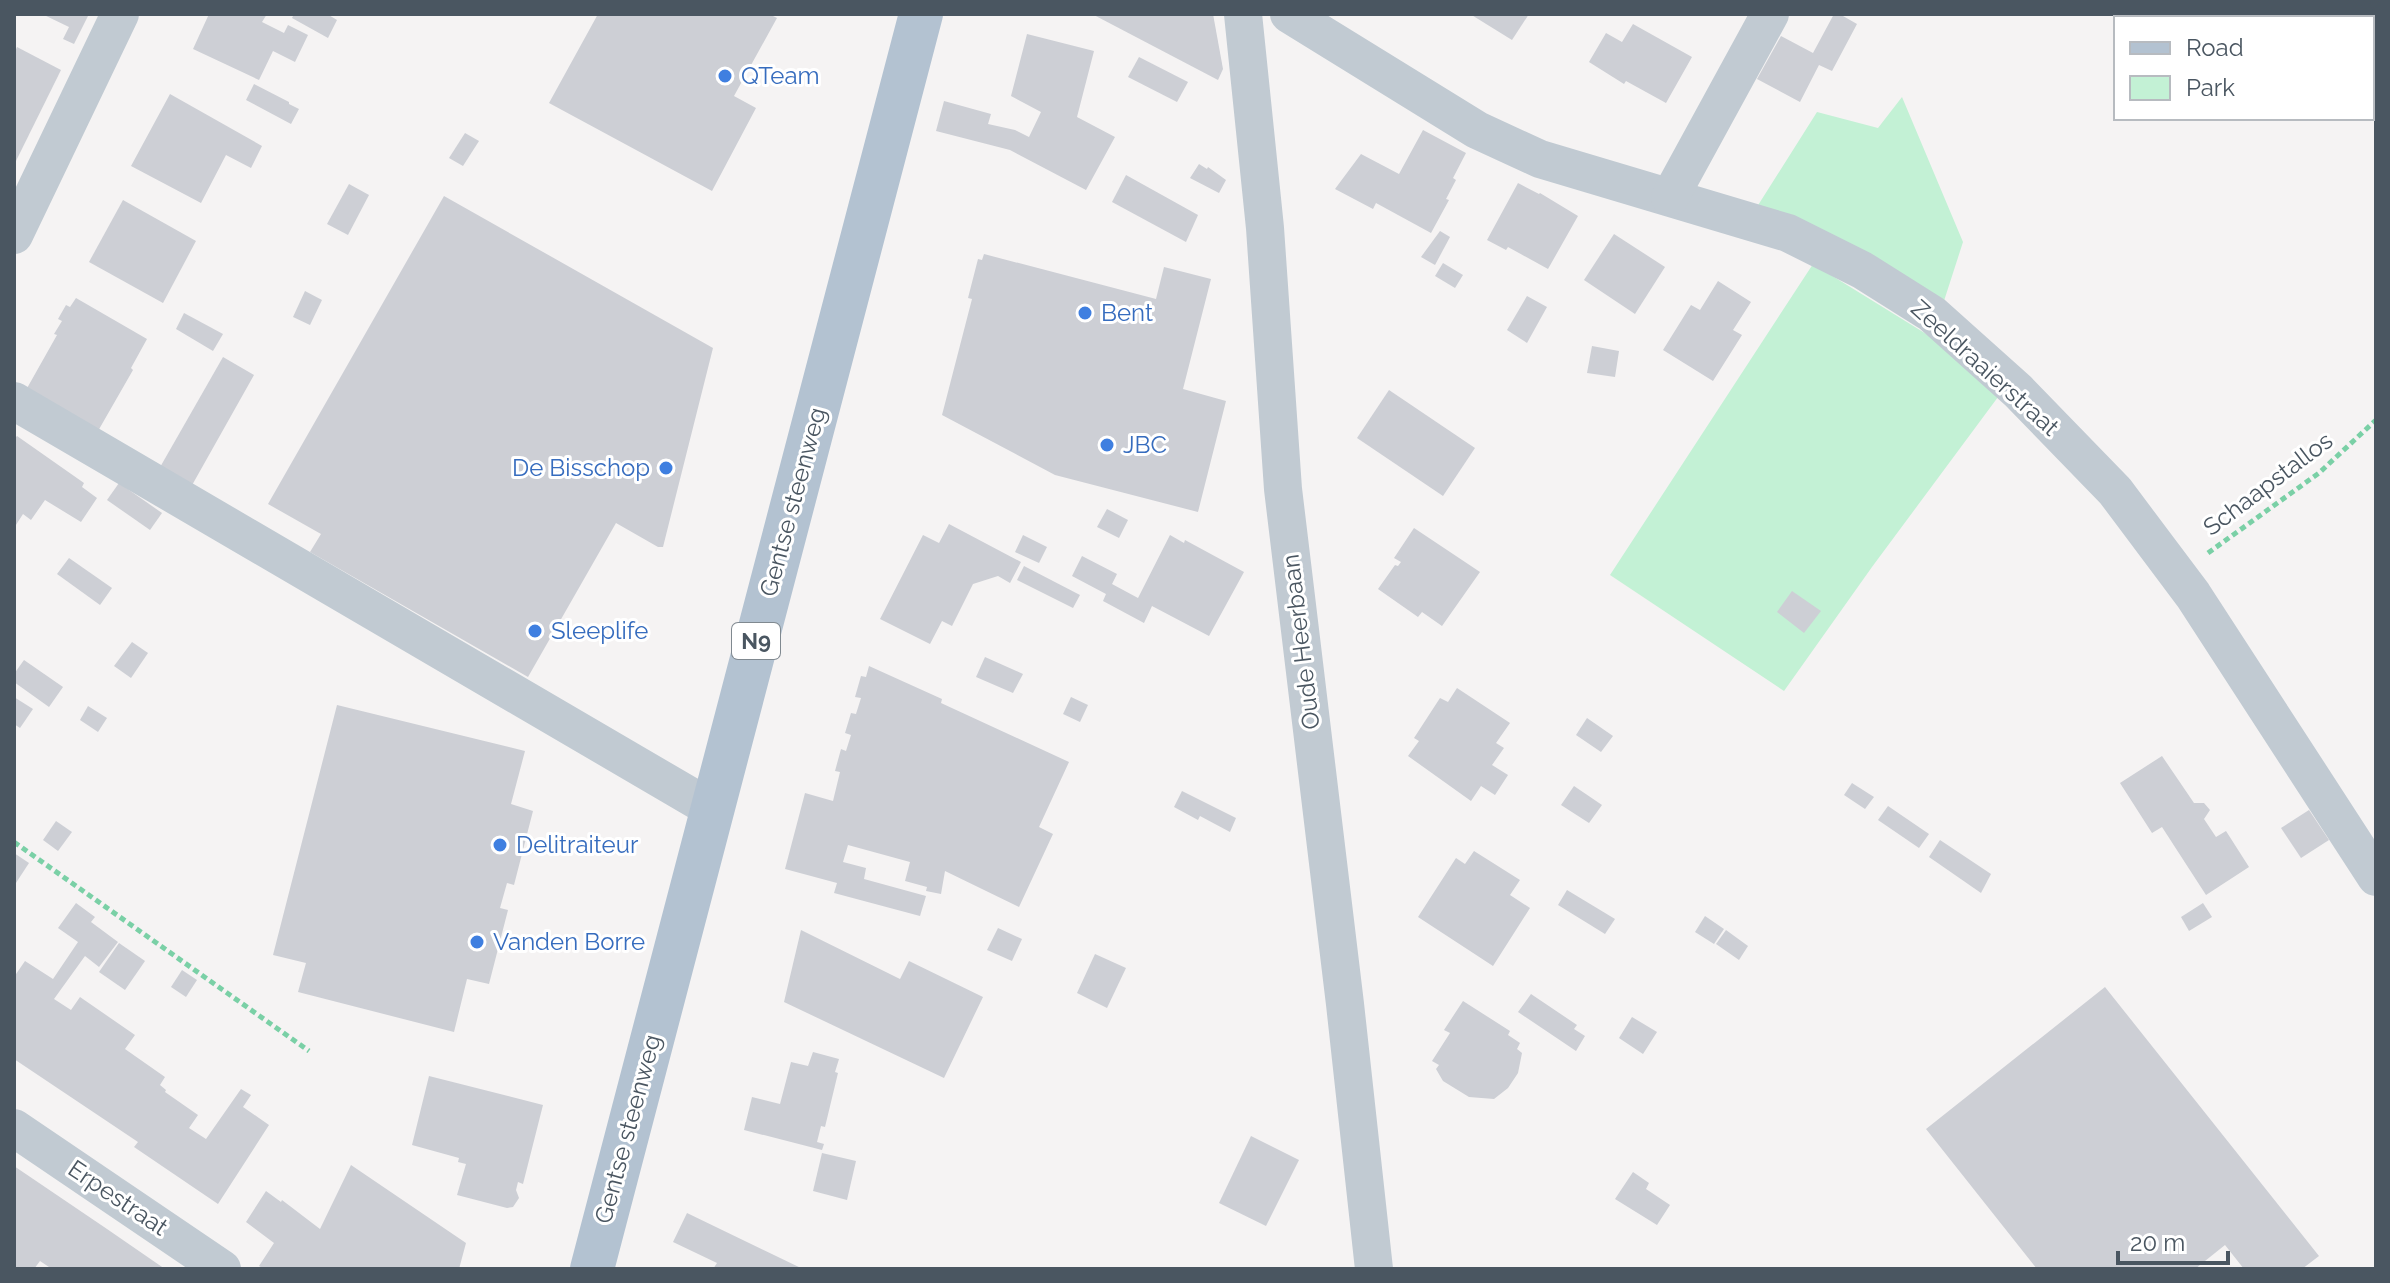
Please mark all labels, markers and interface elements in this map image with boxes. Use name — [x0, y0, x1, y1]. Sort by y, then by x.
legend — [2114, 16, 2374, 120]
text: Road — [2186, 33, 2244, 62]
place label: QTeam — [741, 61, 820, 90]
marker: QTeam — [716, 67, 734, 85]
text: Park — [2186, 73, 2235, 102]
street label: Zeeldraaierstraat — [1905, 294, 2065, 442]
place label: Bent — [1101, 298, 1153, 327]
marker: Bent — [1076, 304, 1094, 322]
street label: Gentse steenweg — [753, 404, 832, 599]
street label: Schaapstallos — [2197, 426, 2338, 542]
place label: JBC — [1123, 430, 1167, 459]
marker: JBC — [1098, 436, 1116, 454]
place label: De Bisschop — [512, 453, 650, 482]
marker: De Bisschop — [657, 459, 675, 477]
street label: Oude Heerbaan — [1275, 553, 1326, 731]
place label: Sleeplife — [551, 616, 648, 645]
marker: Sleeplife — [526, 622, 544, 640]
road number: N9 — [732, 623, 780, 659]
place label: Delitraiteur — [516, 830, 639, 859]
marker: Delitraiteur — [491, 836, 509, 854]
place label: Vanden Borre — [493, 927, 645, 956]
marker: Vanden Borre — [468, 933, 486, 951]
street label: Gentse steenweg — [588, 1031, 667, 1226]
street label: Erpestraat — [63, 1154, 174, 1241]
scale bar — [2118, 1215, 2228, 1265]
text: 20 m — [2130, 1228, 2185, 1257]

